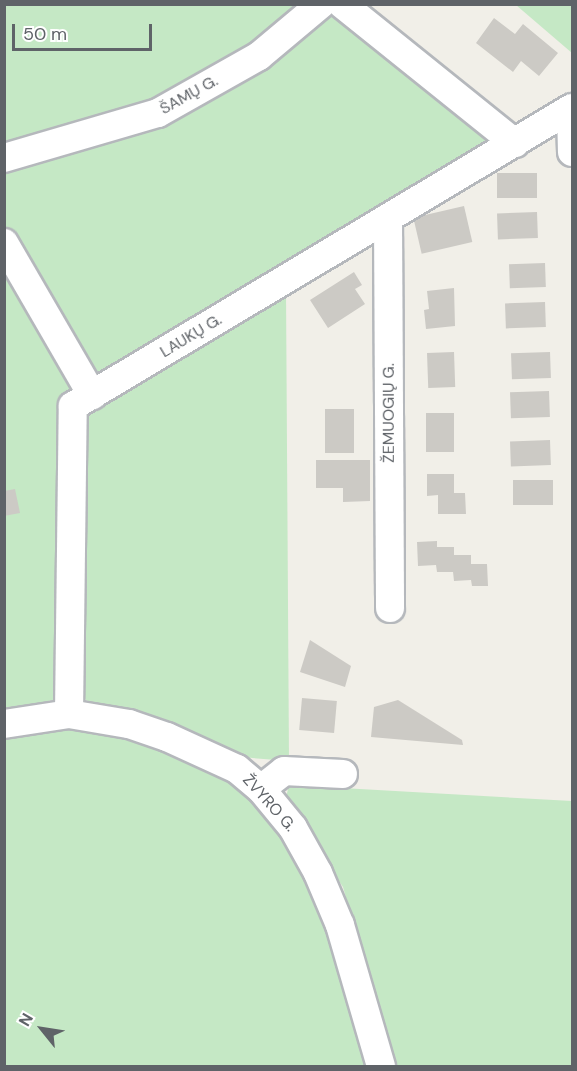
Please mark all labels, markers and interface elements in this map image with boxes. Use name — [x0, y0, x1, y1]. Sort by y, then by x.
scale bar — [15, 12, 154, 50]
text: 50 m — [23, 22, 67, 46]
street label: ŠAMŲ G. — [157, 71, 221, 119]
street label: LAUKŲ G. — [157, 310, 225, 362]
street label: ŽEMUOGIŲ G. — [379, 363, 399, 463]
street label: ŽVYRO G. — [238, 771, 300, 835]
north arrow — [12, 999, 72, 1059]
text: N — [14, 1009, 38, 1030]

